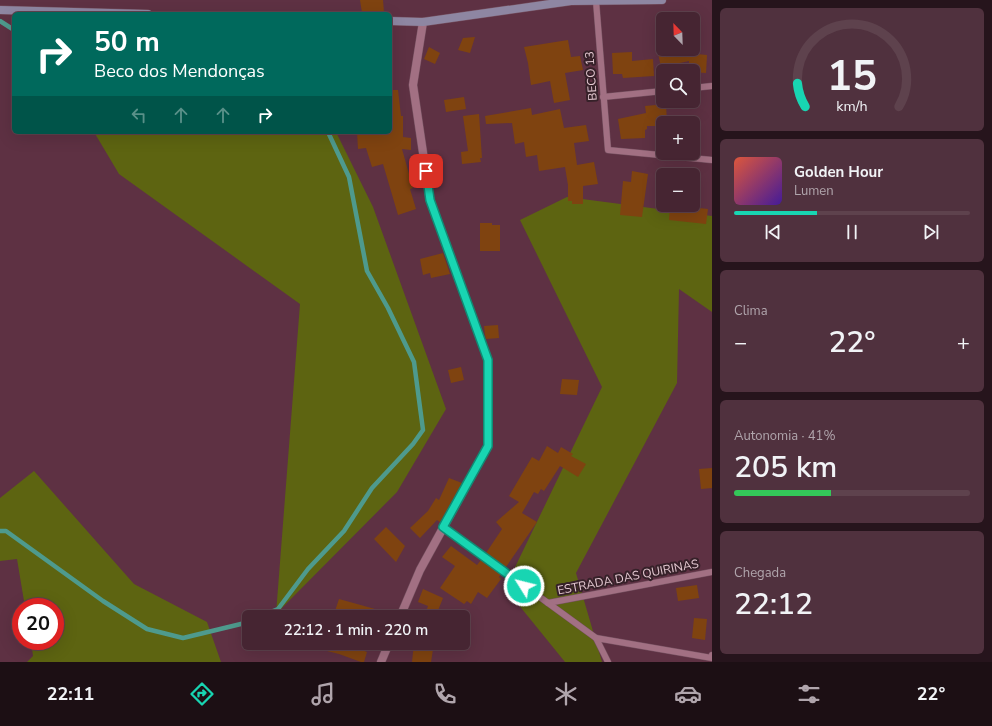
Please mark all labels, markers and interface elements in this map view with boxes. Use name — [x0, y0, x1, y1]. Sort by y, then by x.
north arrow — [656, 12, 700, 56]
map controls — [656, 12, 700, 212]
text: 50 m — [94, 23, 160, 61]
icon: right — [28, 28, 80, 80]
text: 15 — [827, 48, 877, 105]
street label: BECO 13 — [581, 51, 601, 101]
text: Beco dos Mendonças — [94, 59, 265, 83]
button: search — [656, 64, 700, 108]
text: km/h — [836, 97, 868, 116]
icon: left — [128, 104, 150, 126]
icon: ahead — [170, 104, 192, 126]
icon: ahead — [212, 104, 234, 126]
icon: right — [254, 104, 276, 126]
button: + — [656, 116, 700, 160]
pin — [409, 154, 443, 188]
icon: arrive — [415, 160, 437, 182]
text: Golden Hour — [794, 162, 883, 182]
button: − — [656, 168, 700, 212]
text: Lumen — [794, 182, 834, 200]
icon: previous — [762, 221, 784, 243]
icon: pause — [841, 221, 863, 243]
icon: next — [920, 221, 942, 243]
text: Clima — [734, 302, 768, 320]
text: 22° — [828, 322, 876, 363]
text: − — [734, 328, 747, 358]
text: + — [957, 328, 970, 358]
text: Autonomia · 41% — [734, 427, 835, 445]
text: 205 km — [734, 447, 837, 488]
street label: ESTRADA DAS QUIRINAS — [556, 555, 700, 599]
text: Chegada — [734, 564, 786, 582]
position arrow — [503, 565, 545, 607]
text: 22:12 — [734, 584, 813, 625]
speed limit sign: 20 — [12, 598, 64, 650]
text: 22:12 · 1 min · 220 m — [284, 620, 428, 640]
icon: directions — [188, 680, 216, 708]
icon: music — [309, 680, 337, 708]
icon: phone — [431, 680, 459, 708]
icon: climate — [552, 680, 580, 708]
icon: car — [674, 680, 702, 708]
icon: filters — [795, 680, 823, 708]
text: 22:11 — [47, 682, 94, 706]
text: 22° — [917, 682, 945, 706]

